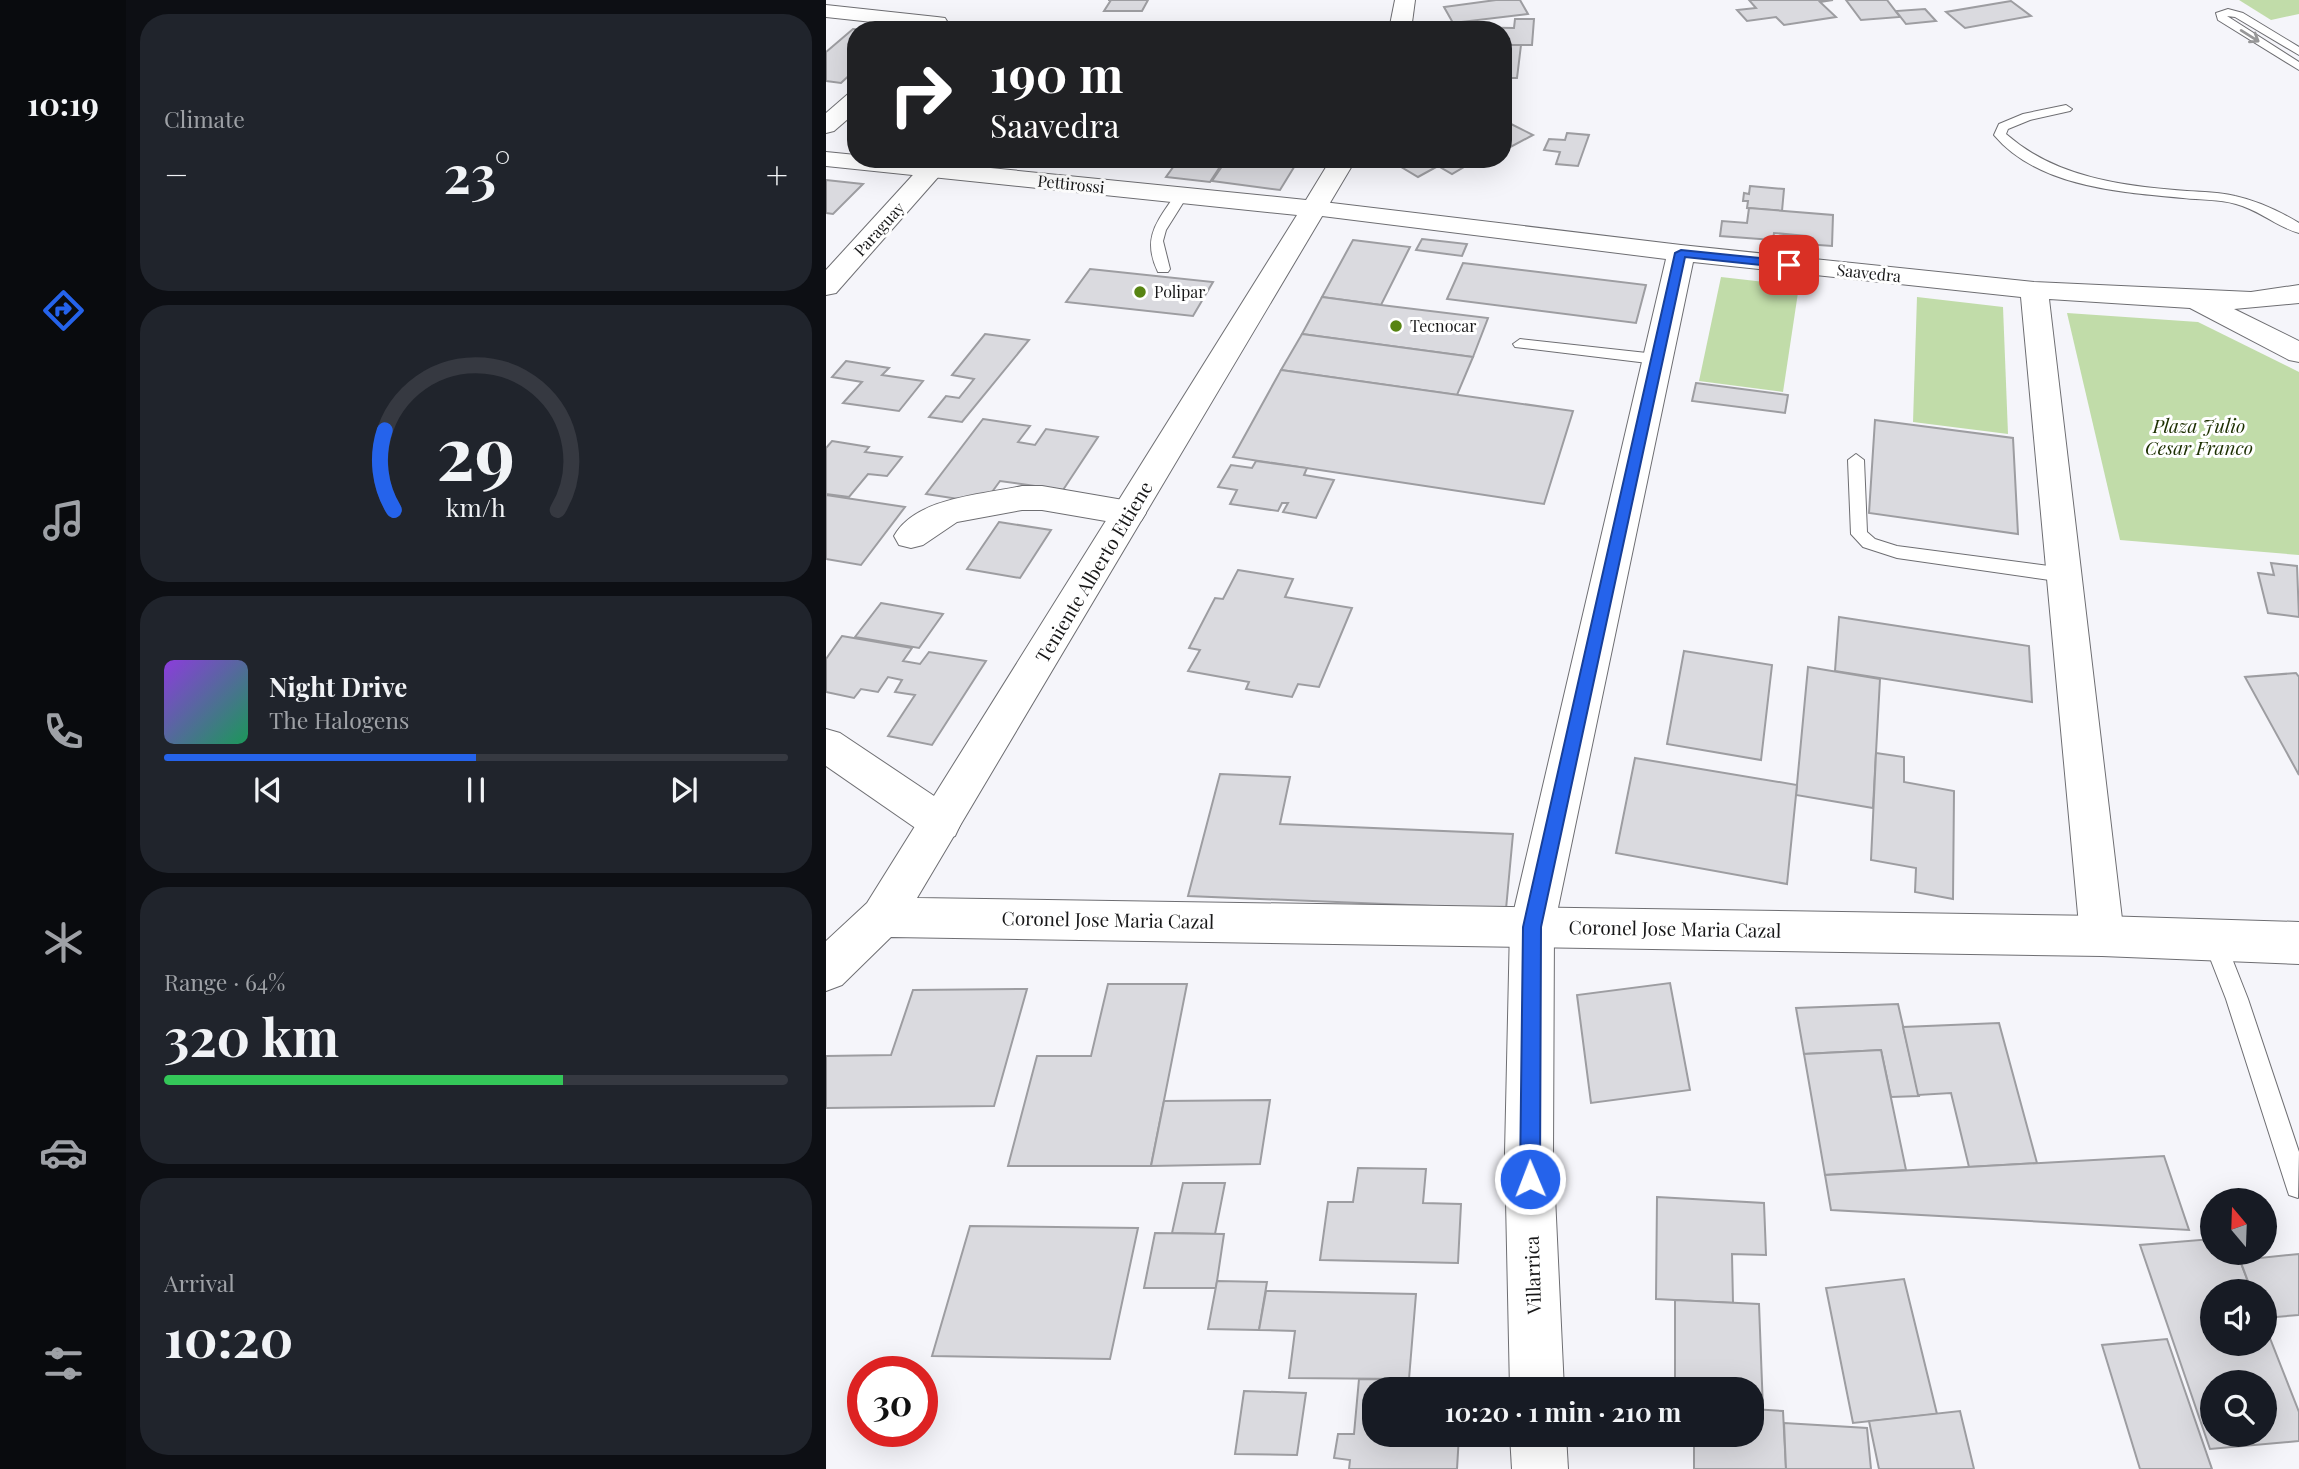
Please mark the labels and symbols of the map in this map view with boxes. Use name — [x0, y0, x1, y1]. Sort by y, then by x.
one-way arrow — [2240, 30, 2260, 44]
street label: Pettirossi — [1037, 170, 1106, 197]
street label: Paraguay — [849, 197, 909, 260]
pin — [1759, 235, 1819, 295]
street label: Saavedra — [1836, 259, 1902, 286]
place label: Polipar — [1154, 281, 1205, 302]
marker: Polipar — [1132, 284, 1148, 300]
place label: Tecnocar — [1410, 315, 1476, 336]
marker: Tecnocar — [1388, 318, 1404, 334]
park label: Plaza Julio Cesar Franco — [2145, 412, 2253, 460]
street label: Teniente Alberto Ettiene — [1029, 476, 1158, 667]
street label: Coronel Jose Maria Cazal — [1002, 904, 1215, 934]
street label: Coronel Jose Maria Cazal — [1569, 913, 1782, 943]
position arrow — [1493, 1142, 1567, 1216]
north arrow — [2200, 1188, 2277, 1265]
street label: Villarrica — [1518, 1235, 1546, 1316]
speed limit sign: 30 — [847, 1356, 938, 1447]

